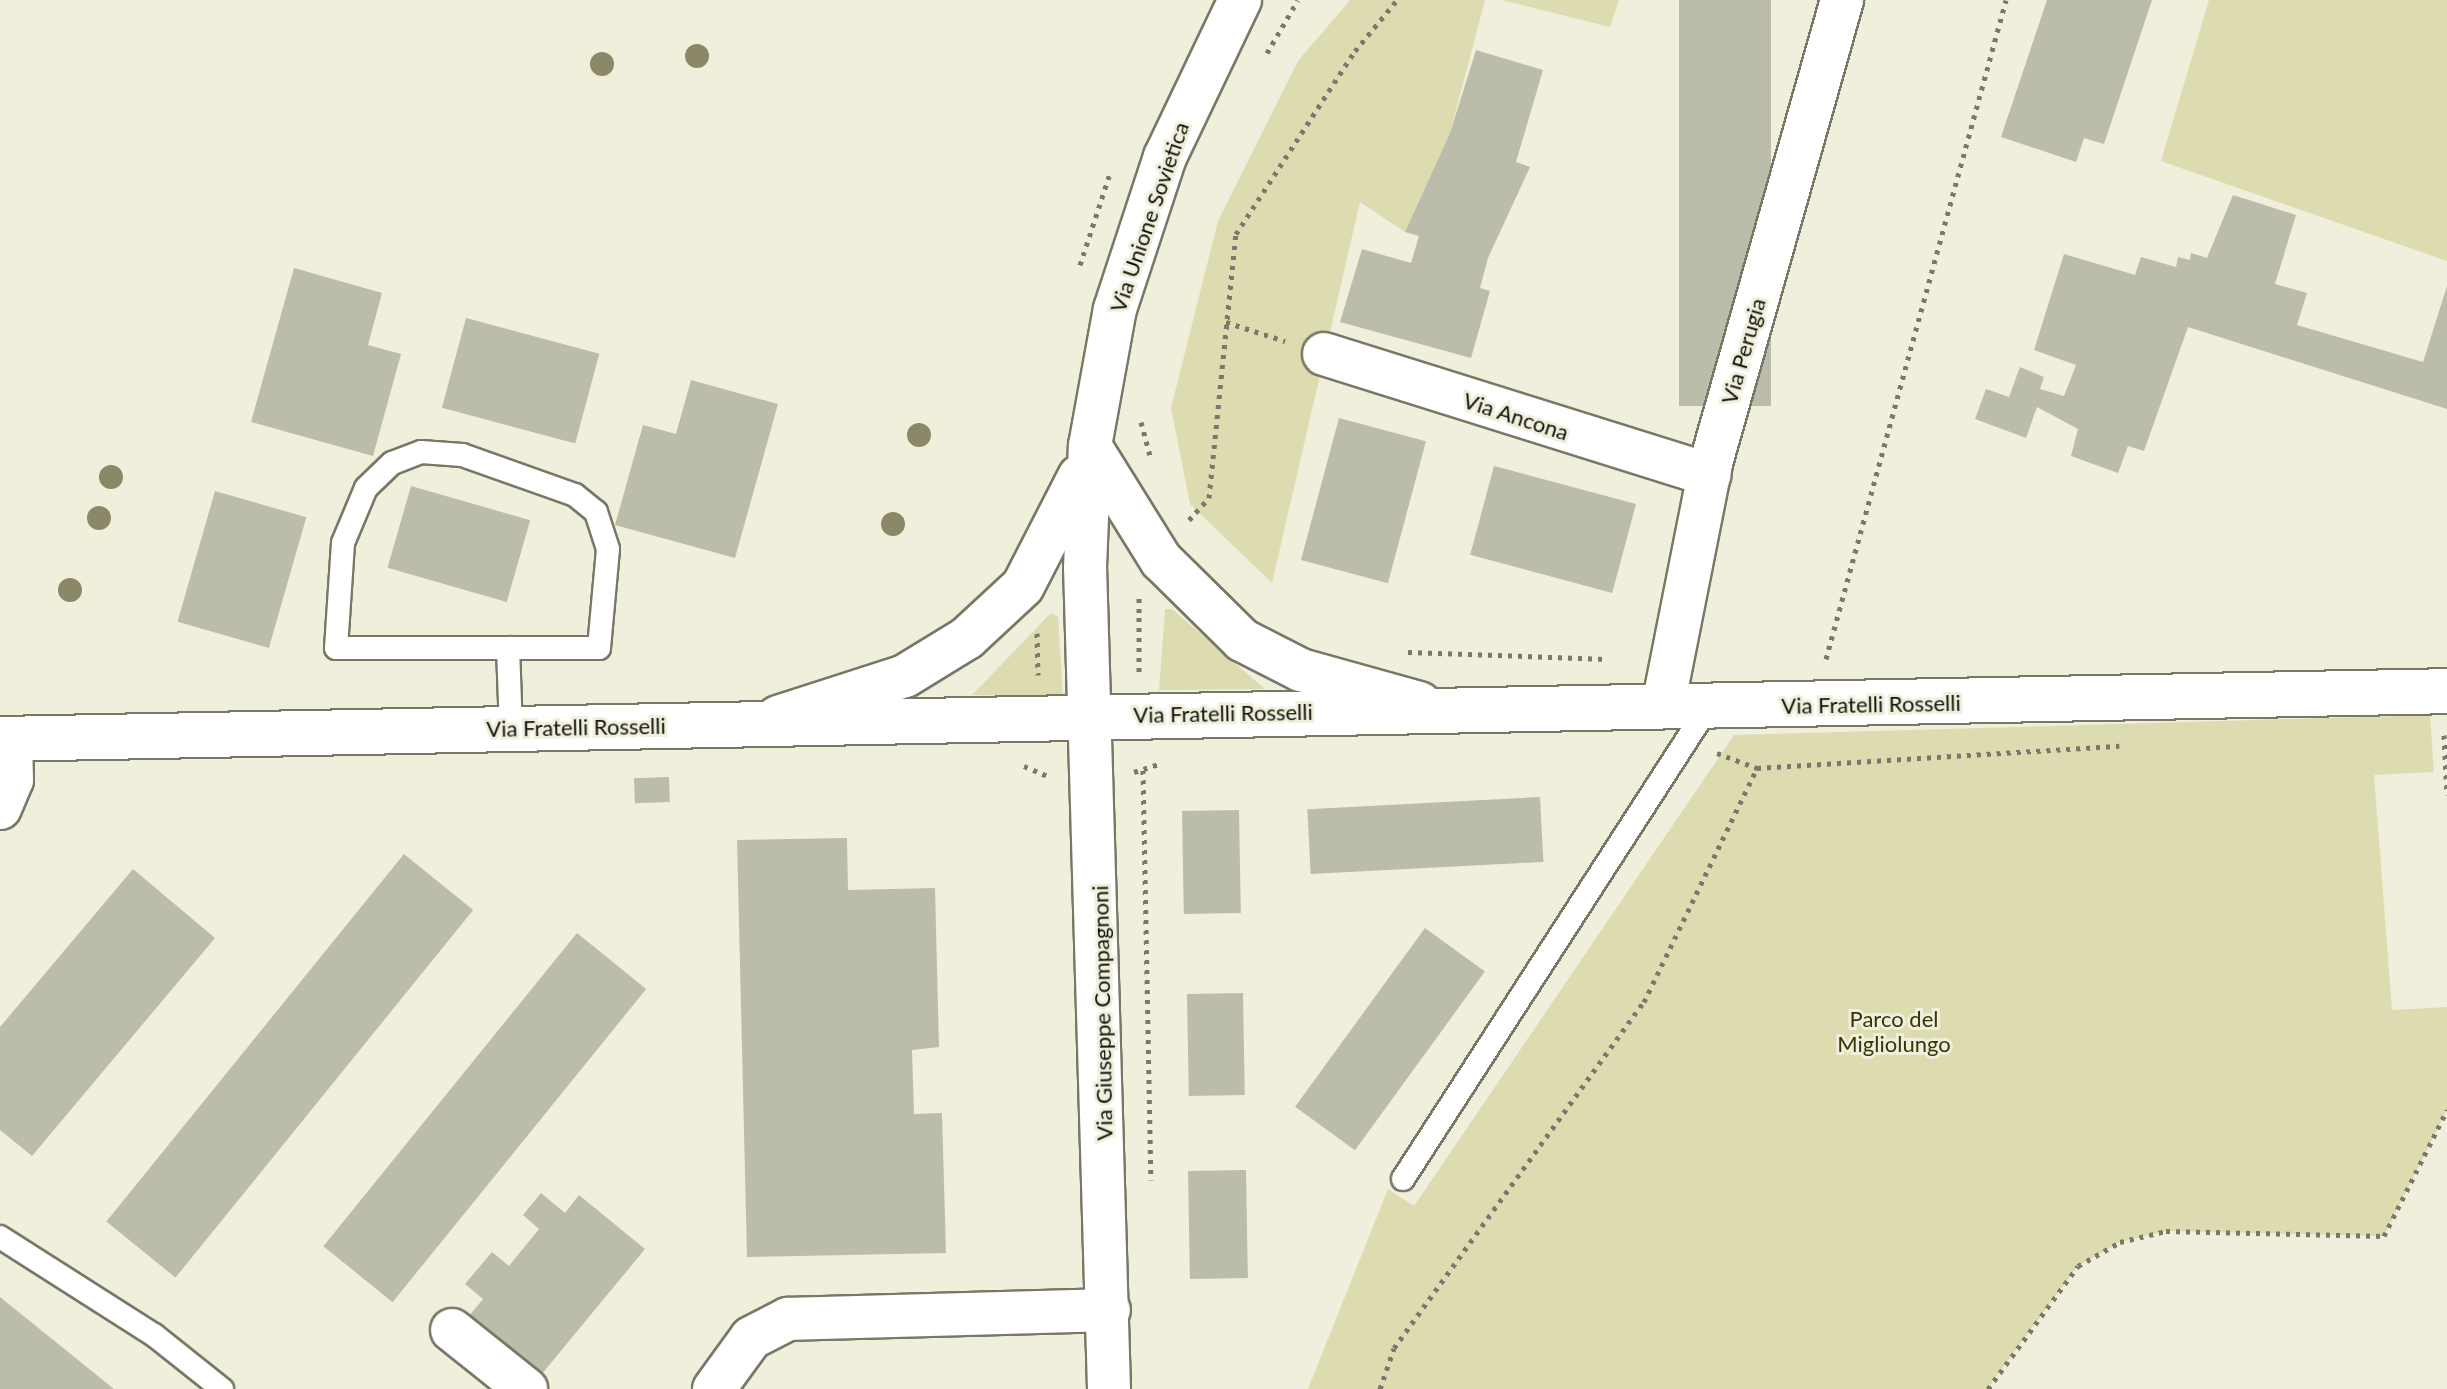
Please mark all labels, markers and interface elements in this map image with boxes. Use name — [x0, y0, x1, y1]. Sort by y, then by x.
street label: Via Unione Sovietica — [1104, 118, 1194, 316]
street label: Via Perugia — [1715, 295, 1771, 407]
street label: Via Ancona — [1460, 386, 1572, 446]
street label: Via Fratelli Rosselli — [1781, 689, 1961, 719]
street label: Via Fratelli Rosselli — [1133, 698, 1313, 728]
street label: Via Fratelli Rosselli — [486, 712, 666, 742]
street label: Via Giuseppe Compagnoni — [1087, 885, 1117, 1141]
park label: Parco del Migliolungo — [1837, 1005, 1951, 1056]

